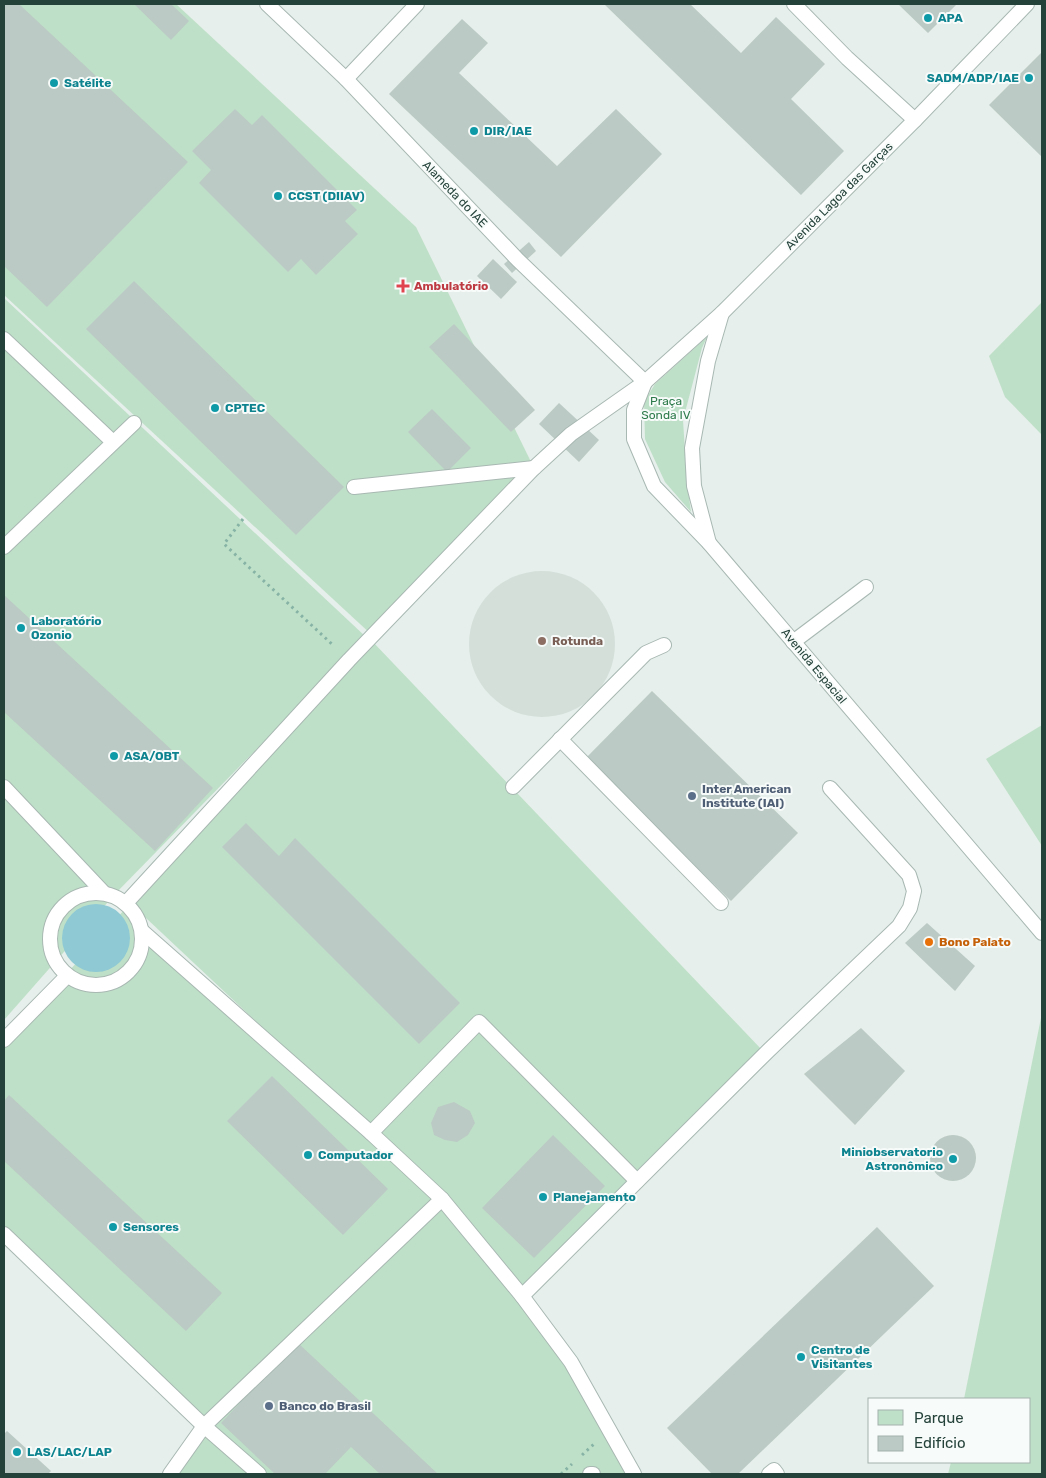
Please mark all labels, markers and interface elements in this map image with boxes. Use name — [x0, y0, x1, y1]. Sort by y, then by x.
place label: APA — [938, 11, 963, 25]
marker: APA — [922, 12, 934, 24]
place label: SADM/ADP/IAE — [927, 71, 1019, 85]
marker: SADM/ADP/IAE — [1023, 72, 1035, 84]
place label: Satélite — [64, 76, 111, 90]
marker: Satélite — [48, 77, 60, 89]
place label: DIR/IAE — [484, 124, 532, 138]
marker: DIR/IAE — [468, 125, 480, 137]
street label: Avenida Lagoa das Garças — [782, 139, 896, 253]
street label: Alameda do IAE — [420, 158, 490, 230]
place label: CCST (DIIAV) — [288, 189, 365, 203]
marker: CCST (DIIAV) — [272, 190, 284, 202]
marker: Ambulatório — [396, 279, 410, 293]
place label: Ambulatório — [414, 279, 488, 293]
park label: Praça Sonda IV — [641, 394, 691, 422]
place label: CPTEC — [225, 401, 266, 415]
marker: CPTEC — [209, 402, 221, 414]
place label: Laboratório Ozonio — [31, 614, 102, 642]
marker: Laboratório Ozonio — [15, 622, 27, 634]
street label: Avenida Espacial — [778, 626, 850, 707]
place label: Rotunda — [552, 634, 603, 648]
marker: Rotunda — [536, 635, 548, 647]
place label: ASA/OBT — [124, 749, 180, 763]
marker: ASA/OBT — [108, 750, 120, 762]
place label: Inter American Institute (IAI) — [702, 782, 791, 810]
marker: Inter American Institute (IAI) — [686, 790, 698, 802]
place label: Bono Palato — [939, 935, 1011, 949]
marker: Bono Palato — [923, 936, 935, 948]
place label: Miniobservatorio Astronômico — [841, 1145, 943, 1173]
place label: Computador — [318, 1148, 394, 1162]
marker: Computador — [302, 1149, 314, 1161]
marker: Miniobservatorio Astronômico — [947, 1153, 959, 1165]
place label: Planejamento — [553, 1190, 636, 1204]
marker: Planejamento — [537, 1191, 549, 1203]
place label: Sensores — [123, 1220, 179, 1234]
marker: Sensores — [107, 1221, 119, 1233]
place label: Centro de Visitantes — [811, 1343, 873, 1371]
marker: Centro de Visitantes — [795, 1351, 807, 1363]
legend — [868, 1398, 1031, 1463]
place label: Banco do Brasil — [279, 1399, 371, 1413]
marker: Banco do Brasil — [263, 1400, 275, 1412]
text: Parque — [914, 1409, 964, 1427]
text: Edifício — [914, 1434, 966, 1452]
place label: LAS/LAC/LAP — [27, 1445, 112, 1459]
marker: LAS/LAC/LAP — [11, 1446, 23, 1458]

